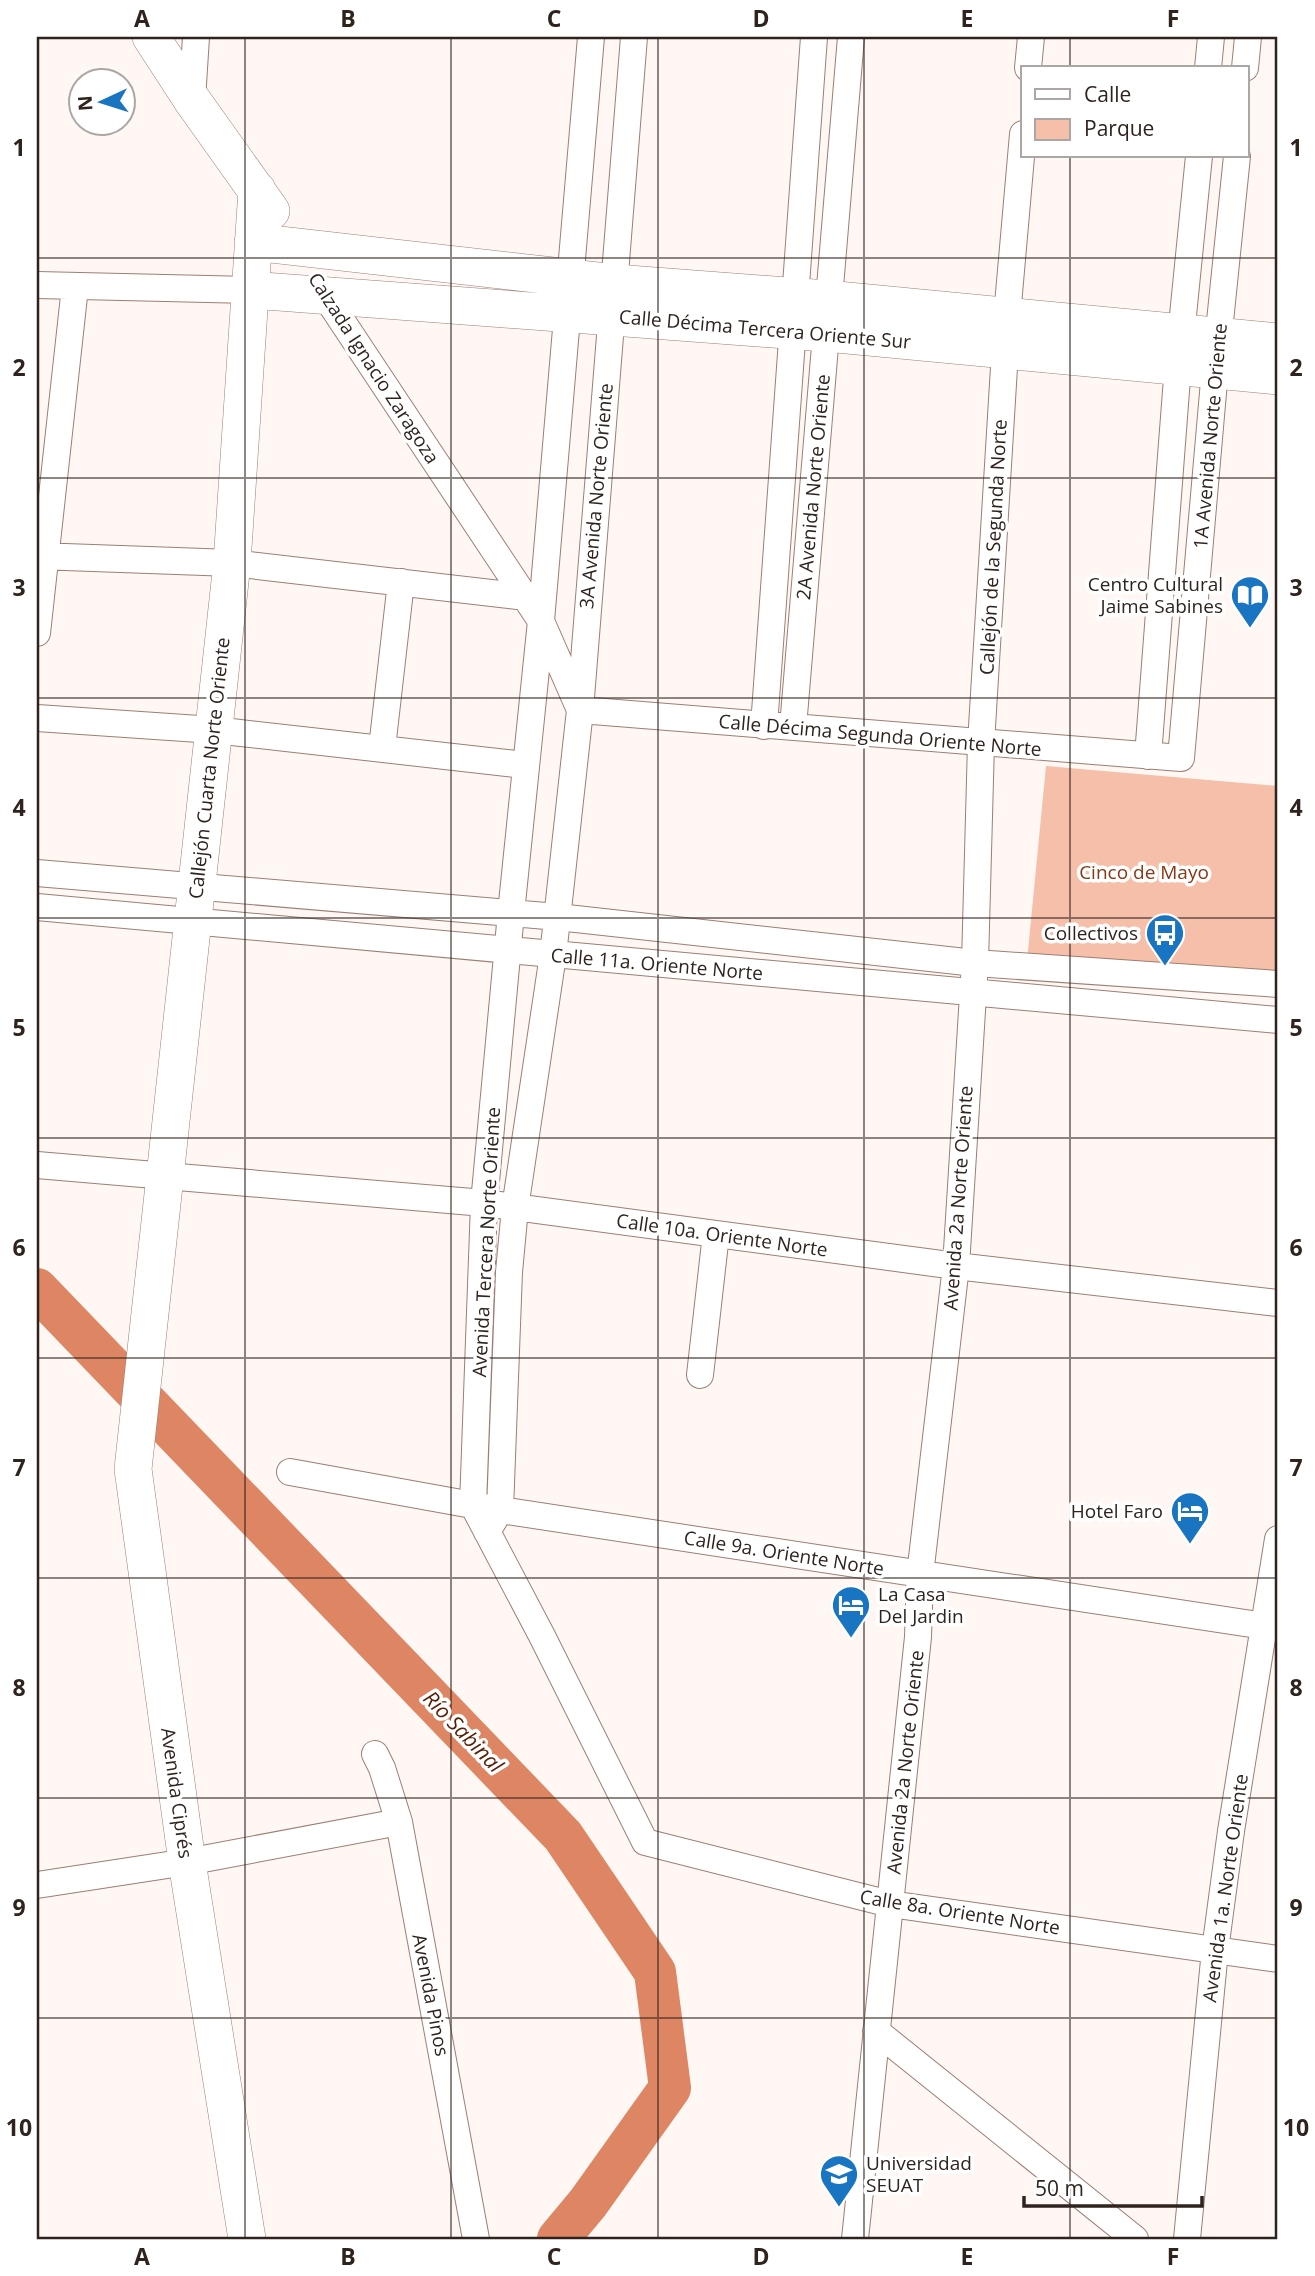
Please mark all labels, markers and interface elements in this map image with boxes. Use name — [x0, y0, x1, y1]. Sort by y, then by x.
text: A — [134, 2, 150, 34]
text: B — [340, 2, 356, 34]
text: C — [547, 2, 561, 34]
text: D — [752, 2, 770, 34]
text: E — [961, 2, 973, 34]
text: F — [1167, 2, 1179, 34]
north arrow — [66, 66, 136, 136]
legend — [1021, 66, 1248, 158]
text: Calle — [1084, 80, 1131, 108]
text: N — [72, 95, 99, 112]
text: Parque — [1084, 114, 1154, 142]
text: 1 — [12, 131, 26, 163]
text: 1 — [1289, 131, 1303, 163]
street label: Calzada Ignacio Zaragoza — [302, 267, 446, 469]
street label: Calle Décima Tercera Oriente Sur — [618, 303, 912, 355]
street label: 1A Avenida Norte Oriente — [1187, 322, 1233, 550]
text: 2 — [12, 351, 26, 383]
text: 2 — [1289, 351, 1303, 383]
street label: 2A Avenida Norte Oriente — [790, 373, 836, 601]
street label: 3A Avenida Norte Oriente — [573, 382, 619, 610]
street label: Callejón de la Segunda Norte — [973, 419, 1013, 675]
text: 3 — [12, 571, 26, 603]
place label: Centro Cultural Jaime Sabines — [1088, 571, 1223, 619]
text: 3 — [1289, 571, 1303, 603]
library icon: Centro Cultural Jaime Sabines — [1229, 574, 1271, 629]
street label: Callejón Cuarta Norte Oriente — [182, 636, 236, 900]
street label: Calle Décima Segunda Oriente Norte — [717, 708, 1043, 762]
text: 4 — [12, 791, 26, 823]
text: 4 — [1289, 791, 1303, 823]
park label: Cinco de Mayo — [1079, 859, 1209, 885]
bus stop icon: Collectivos — [1144, 912, 1186, 967]
place label: Collectivos — [1044, 920, 1138, 946]
street label: Calle 11a. Oriente Norte — [550, 942, 764, 986]
text: 5 — [12, 1011, 26, 1043]
text: 5 — [1289, 1011, 1303, 1043]
street label: Avenida 2a Norte Oriente — [937, 1085, 979, 1311]
street label: Avenida Tercera Norte Oriente — [466, 1106, 506, 1378]
street label: Calle 10a. Oriente Norte — [615, 1207, 829, 1263]
text: 6 — [12, 1231, 26, 1263]
text: 6 — [1289, 1231, 1303, 1263]
text: 7 — [12, 1451, 26, 1483]
text: 7 — [1289, 1451, 1303, 1483]
hotel icon: Hotel Faro — [1169, 1490, 1211, 1545]
place label: Hotel Faro — [1071, 1498, 1163, 1524]
street label: Calle 9a. Oriente Norte — [682, 1524, 886, 1582]
place label: La Casa Del Jardin — [878, 1581, 964, 1629]
hotel icon: La Casa Del Jardin — [830, 1584, 872, 1639]
street label: Avenida 2a Norte Oriente — [880, 1649, 930, 1875]
text: 8 — [12, 1671, 26, 1703]
text: 8 — [1289, 1671, 1303, 1703]
water label: Río Sabinal — [418, 1684, 510, 1779]
street label: Avenida Ciprés — [155, 1726, 199, 1860]
street label: Avenida 1a. Norte Oriente — [1196, 1772, 1254, 2004]
street label: Calle 8a. Oriente Norte — [858, 1883, 1062, 1941]
text: 9 — [12, 1891, 26, 1923]
text: 9 — [1289, 1891, 1303, 1923]
street label: Avenida Pinos — [406, 1932, 456, 2058]
text: 10 — [6, 2111, 32, 2143]
text: 10 — [1283, 2111, 1309, 2143]
place label: Universidad SEUAT — [866, 2150, 972, 2198]
school or university icon: Universidad SEUAT — [818, 2153, 860, 2208]
scale bar — [1024, 2164, 1203, 2208]
text: 50 m — [1035, 2174, 1084, 2202]
text: A — [134, 2240, 150, 2272]
text: B — [340, 2240, 356, 2272]
text: C — [547, 2240, 561, 2272]
text: D — [752, 2240, 770, 2272]
text: E — [961, 2240, 973, 2272]
text: F — [1167, 2240, 1179, 2272]

